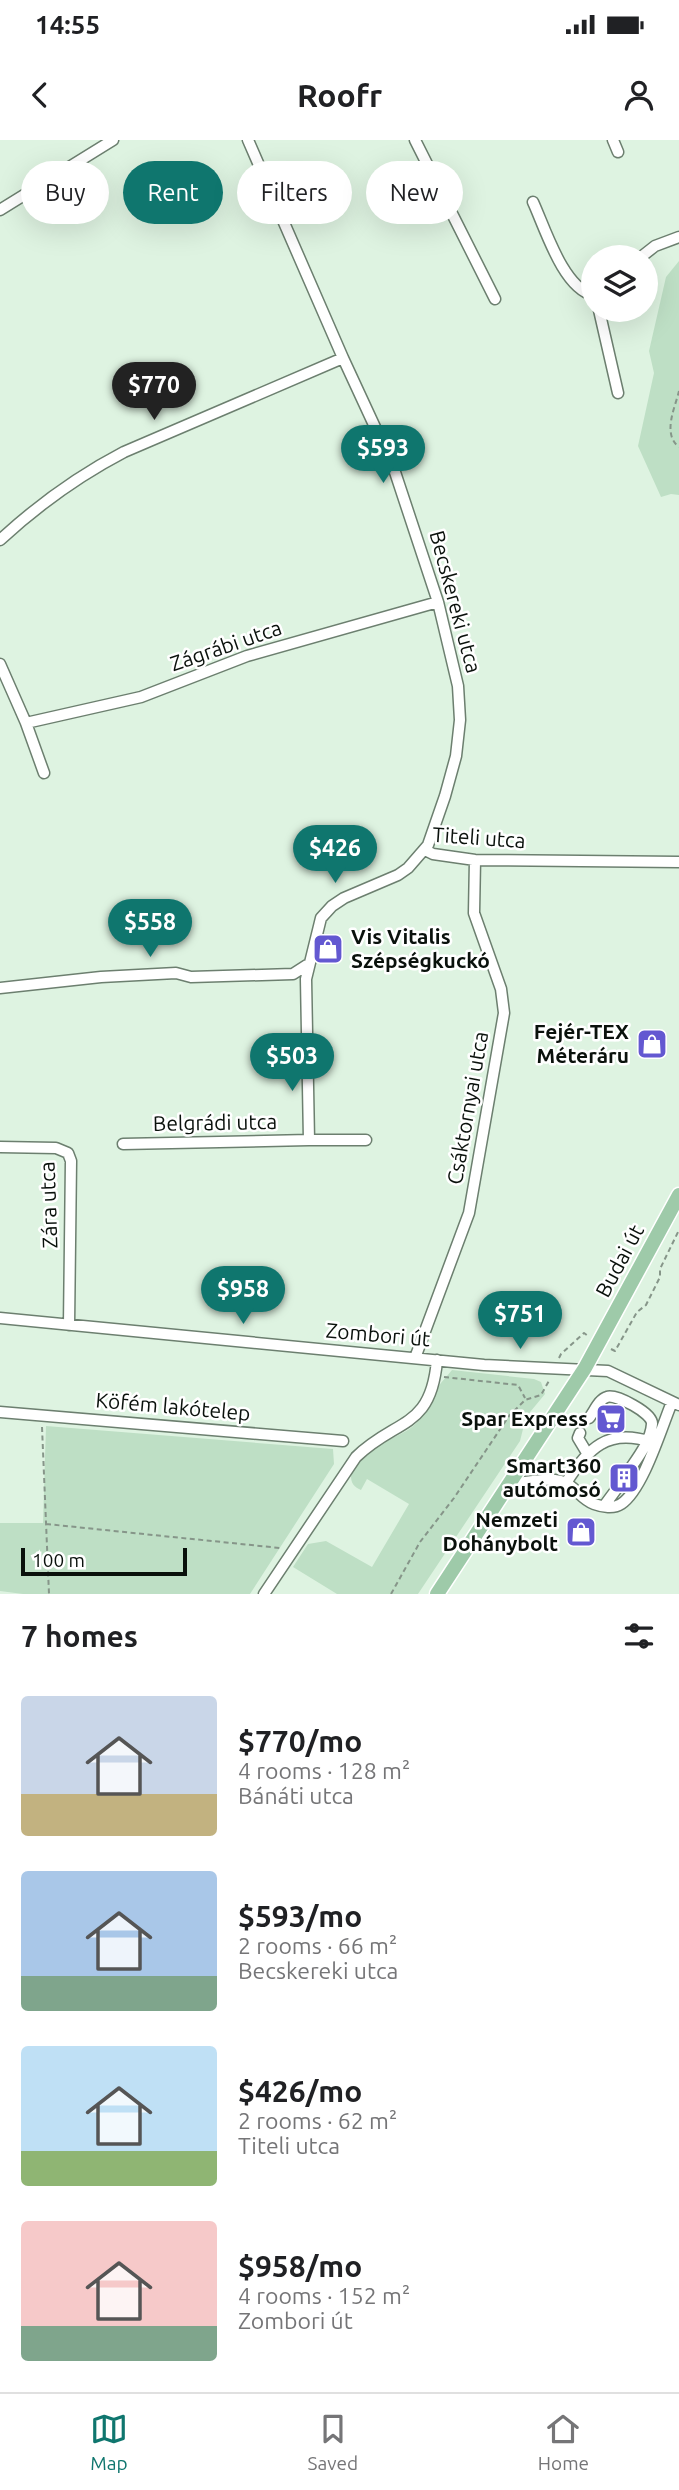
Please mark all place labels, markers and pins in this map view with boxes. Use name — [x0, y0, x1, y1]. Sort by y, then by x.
pin: $770 — [113, 362, 195, 422]
pin: $593 — [342, 426, 424, 485]
pin: $426 — [294, 826, 376, 885]
pin: $558 — [109, 900, 191, 959]
place label: Vis Vitalis Szépségkuckó — [351, 924, 490, 972]
shop icon: Vis Vitalis Szépségkuckó — [311, 932, 345, 966]
place label: Fejér-TEX Méteráru — [534, 1019, 629, 1067]
shop icon: Fejér-TEX Méteráru — [635, 1027, 669, 1061]
pin: $503 — [251, 1034, 333, 1093]
pin: $958 — [202, 1266, 284, 1326]
pin: $751 — [479, 1292, 561, 1351]
supermarket icon: Spar Express — [594, 1402, 628, 1436]
place label: Spar Express — [461, 1406, 588, 1430]
place label: Smart360 autómosó — [503, 1453, 601, 1501]
building icon: Smart360 autómosó — [607, 1461, 641, 1495]
place label: Nemzeti Dohánybolt — [443, 1507, 558, 1555]
shop icon: Nemzeti Dohánybolt — [564, 1515, 598, 1549]

